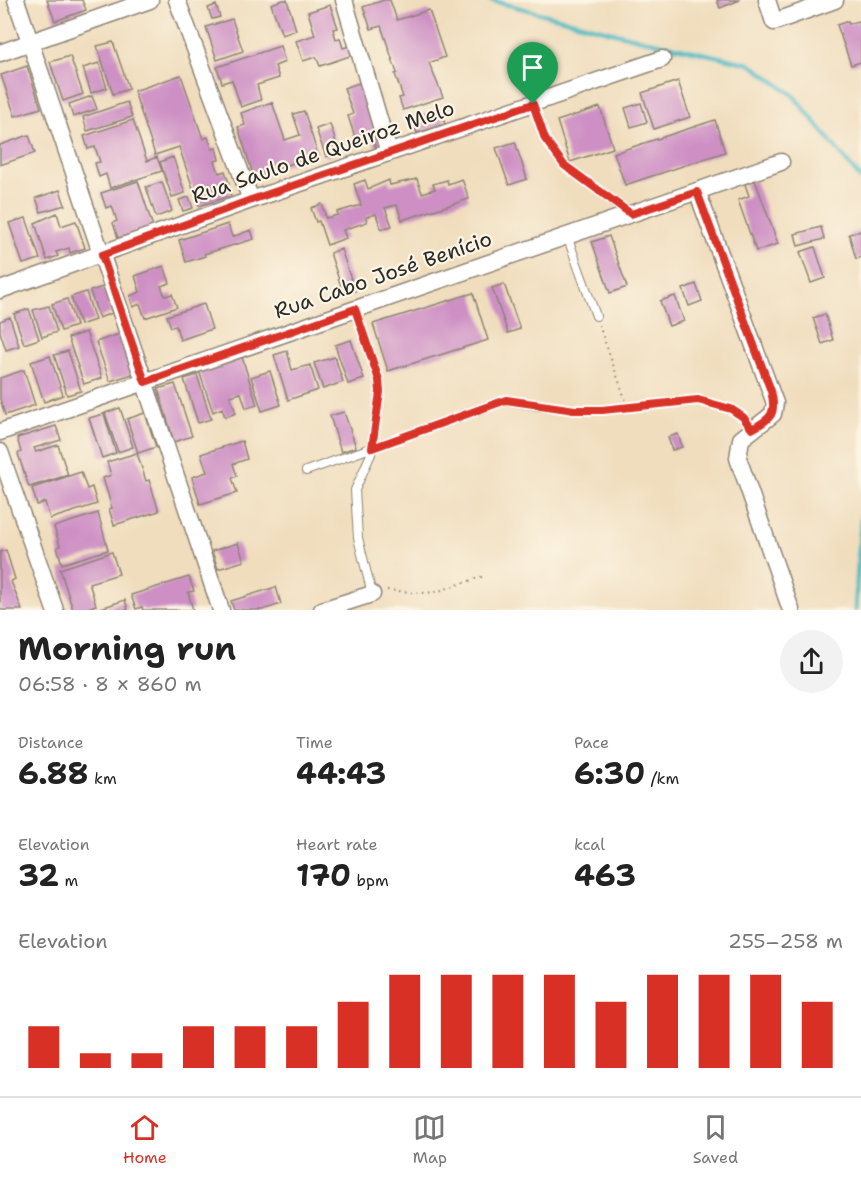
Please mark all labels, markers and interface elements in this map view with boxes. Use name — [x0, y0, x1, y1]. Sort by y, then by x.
pin — [507, 42, 558, 104]
icon: arrive — [516, 51, 549, 84]
street label: Rua Saulo de Queiroz Melo — [188, 94, 458, 210]
street label: Rua Cabo José Benício — [270, 225, 496, 325]
text: Morning run — [18, 626, 236, 671]
button: share — [780, 630, 843, 693]
text: 06:58 · 8 × 860 m — [18, 671, 202, 697]
text: Distance — [18, 732, 84, 753]
text: Time — [296, 732, 333, 753]
text: Pace — [574, 732, 609, 753]
text: 6.88 — [18, 753, 89, 794]
text: 44:43 — [296, 753, 386, 794]
text: 6:30 — [574, 753, 645, 794]
text: km — [89, 768, 117, 789]
text: /km — [645, 768, 679, 789]
text: Elevation — [18, 834, 90, 855]
text: Heart rate — [296, 834, 378, 855]
text: kcal — [574, 834, 605, 855]
text: 32 — [18, 855, 59, 896]
text: 170 — [296, 855, 351, 896]
text: 463 — [574, 855, 636, 896]
text: m — [59, 870, 78, 891]
text: bpm — [351, 870, 389, 891]
text: Elevation — [18, 928, 108, 954]
text: 255–258 m — [728, 928, 843, 954]
tab: Home — [123, 1111, 167, 1168]
tab: Map — [413, 1111, 447, 1168]
tab: Saved — [693, 1111, 738, 1168]

